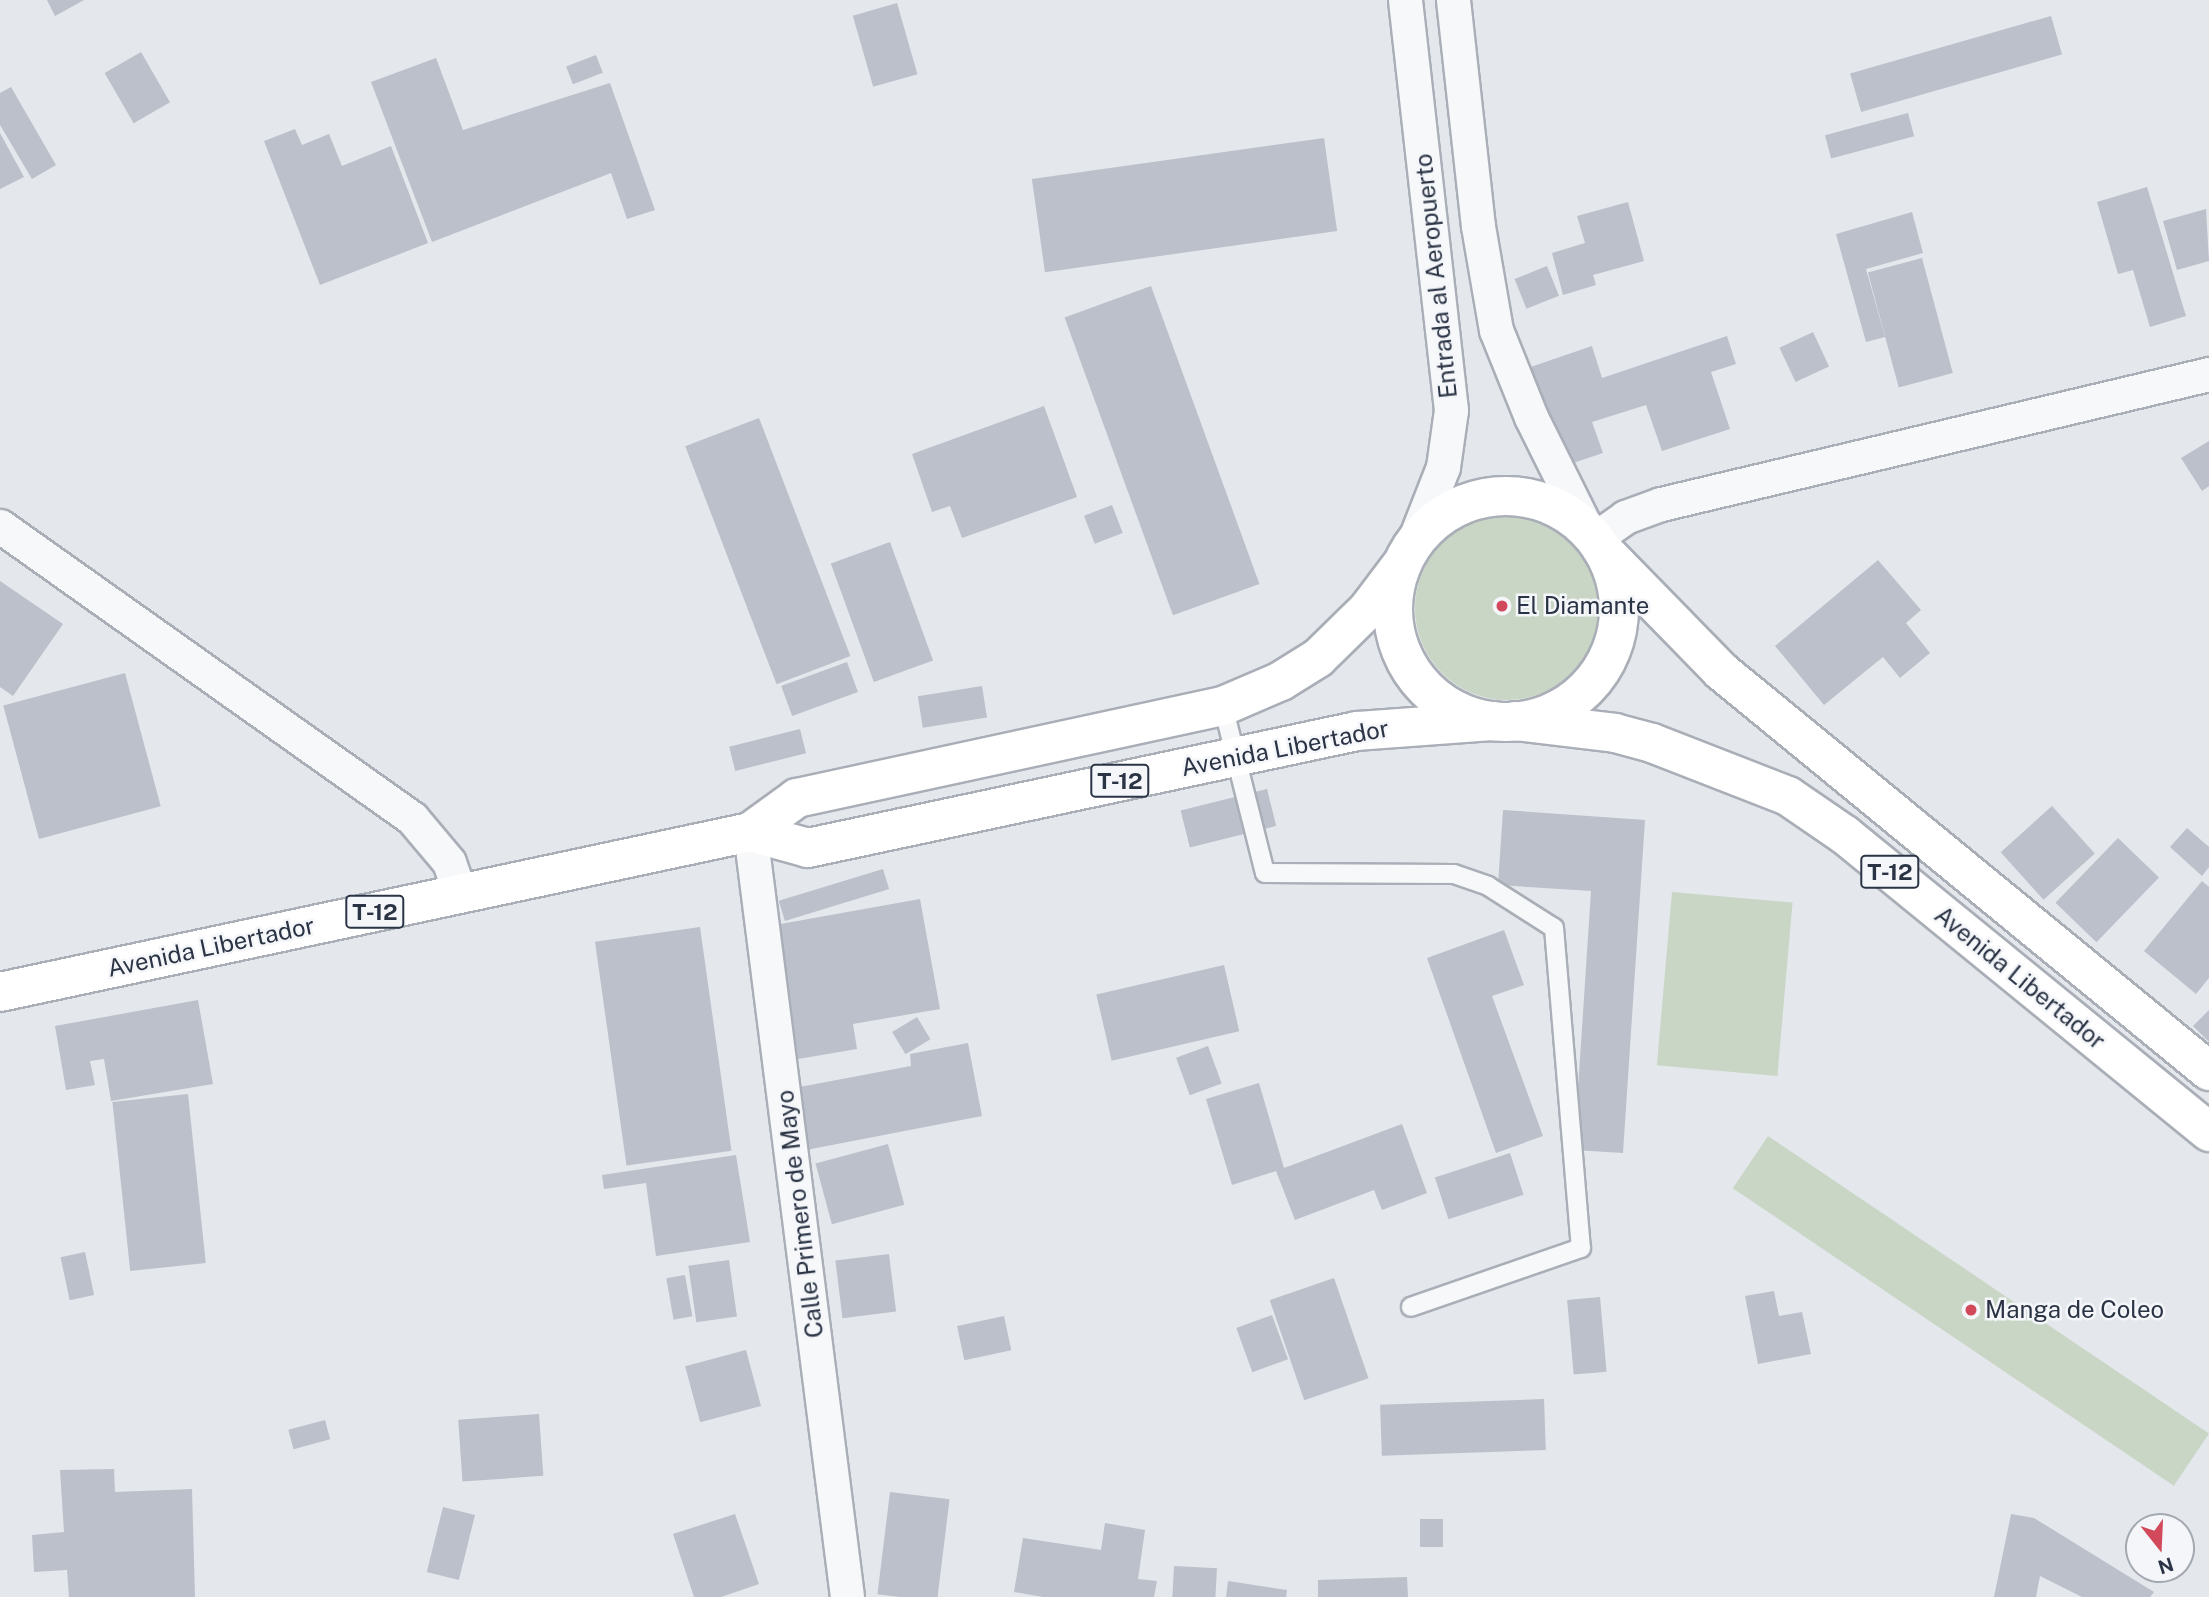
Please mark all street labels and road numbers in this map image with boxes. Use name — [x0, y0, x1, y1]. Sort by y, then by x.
street label: Entrada al Aeropuerto — [1409, 152, 1463, 400]
street label: Avenida Libertador — [1179, 714, 1391, 782]
road number: T-12 — [1090, 762, 1150, 800]
road number: T-12 — [1860, 852, 1920, 892]
road number: T-12 — [345, 892, 405, 931]
street label: Avenida Libertador — [1929, 900, 2111, 1056]
street label: Avenida Libertador — [105, 911, 317, 983]
street label: Calle Primero de Mayo — [770, 1088, 830, 1340]

